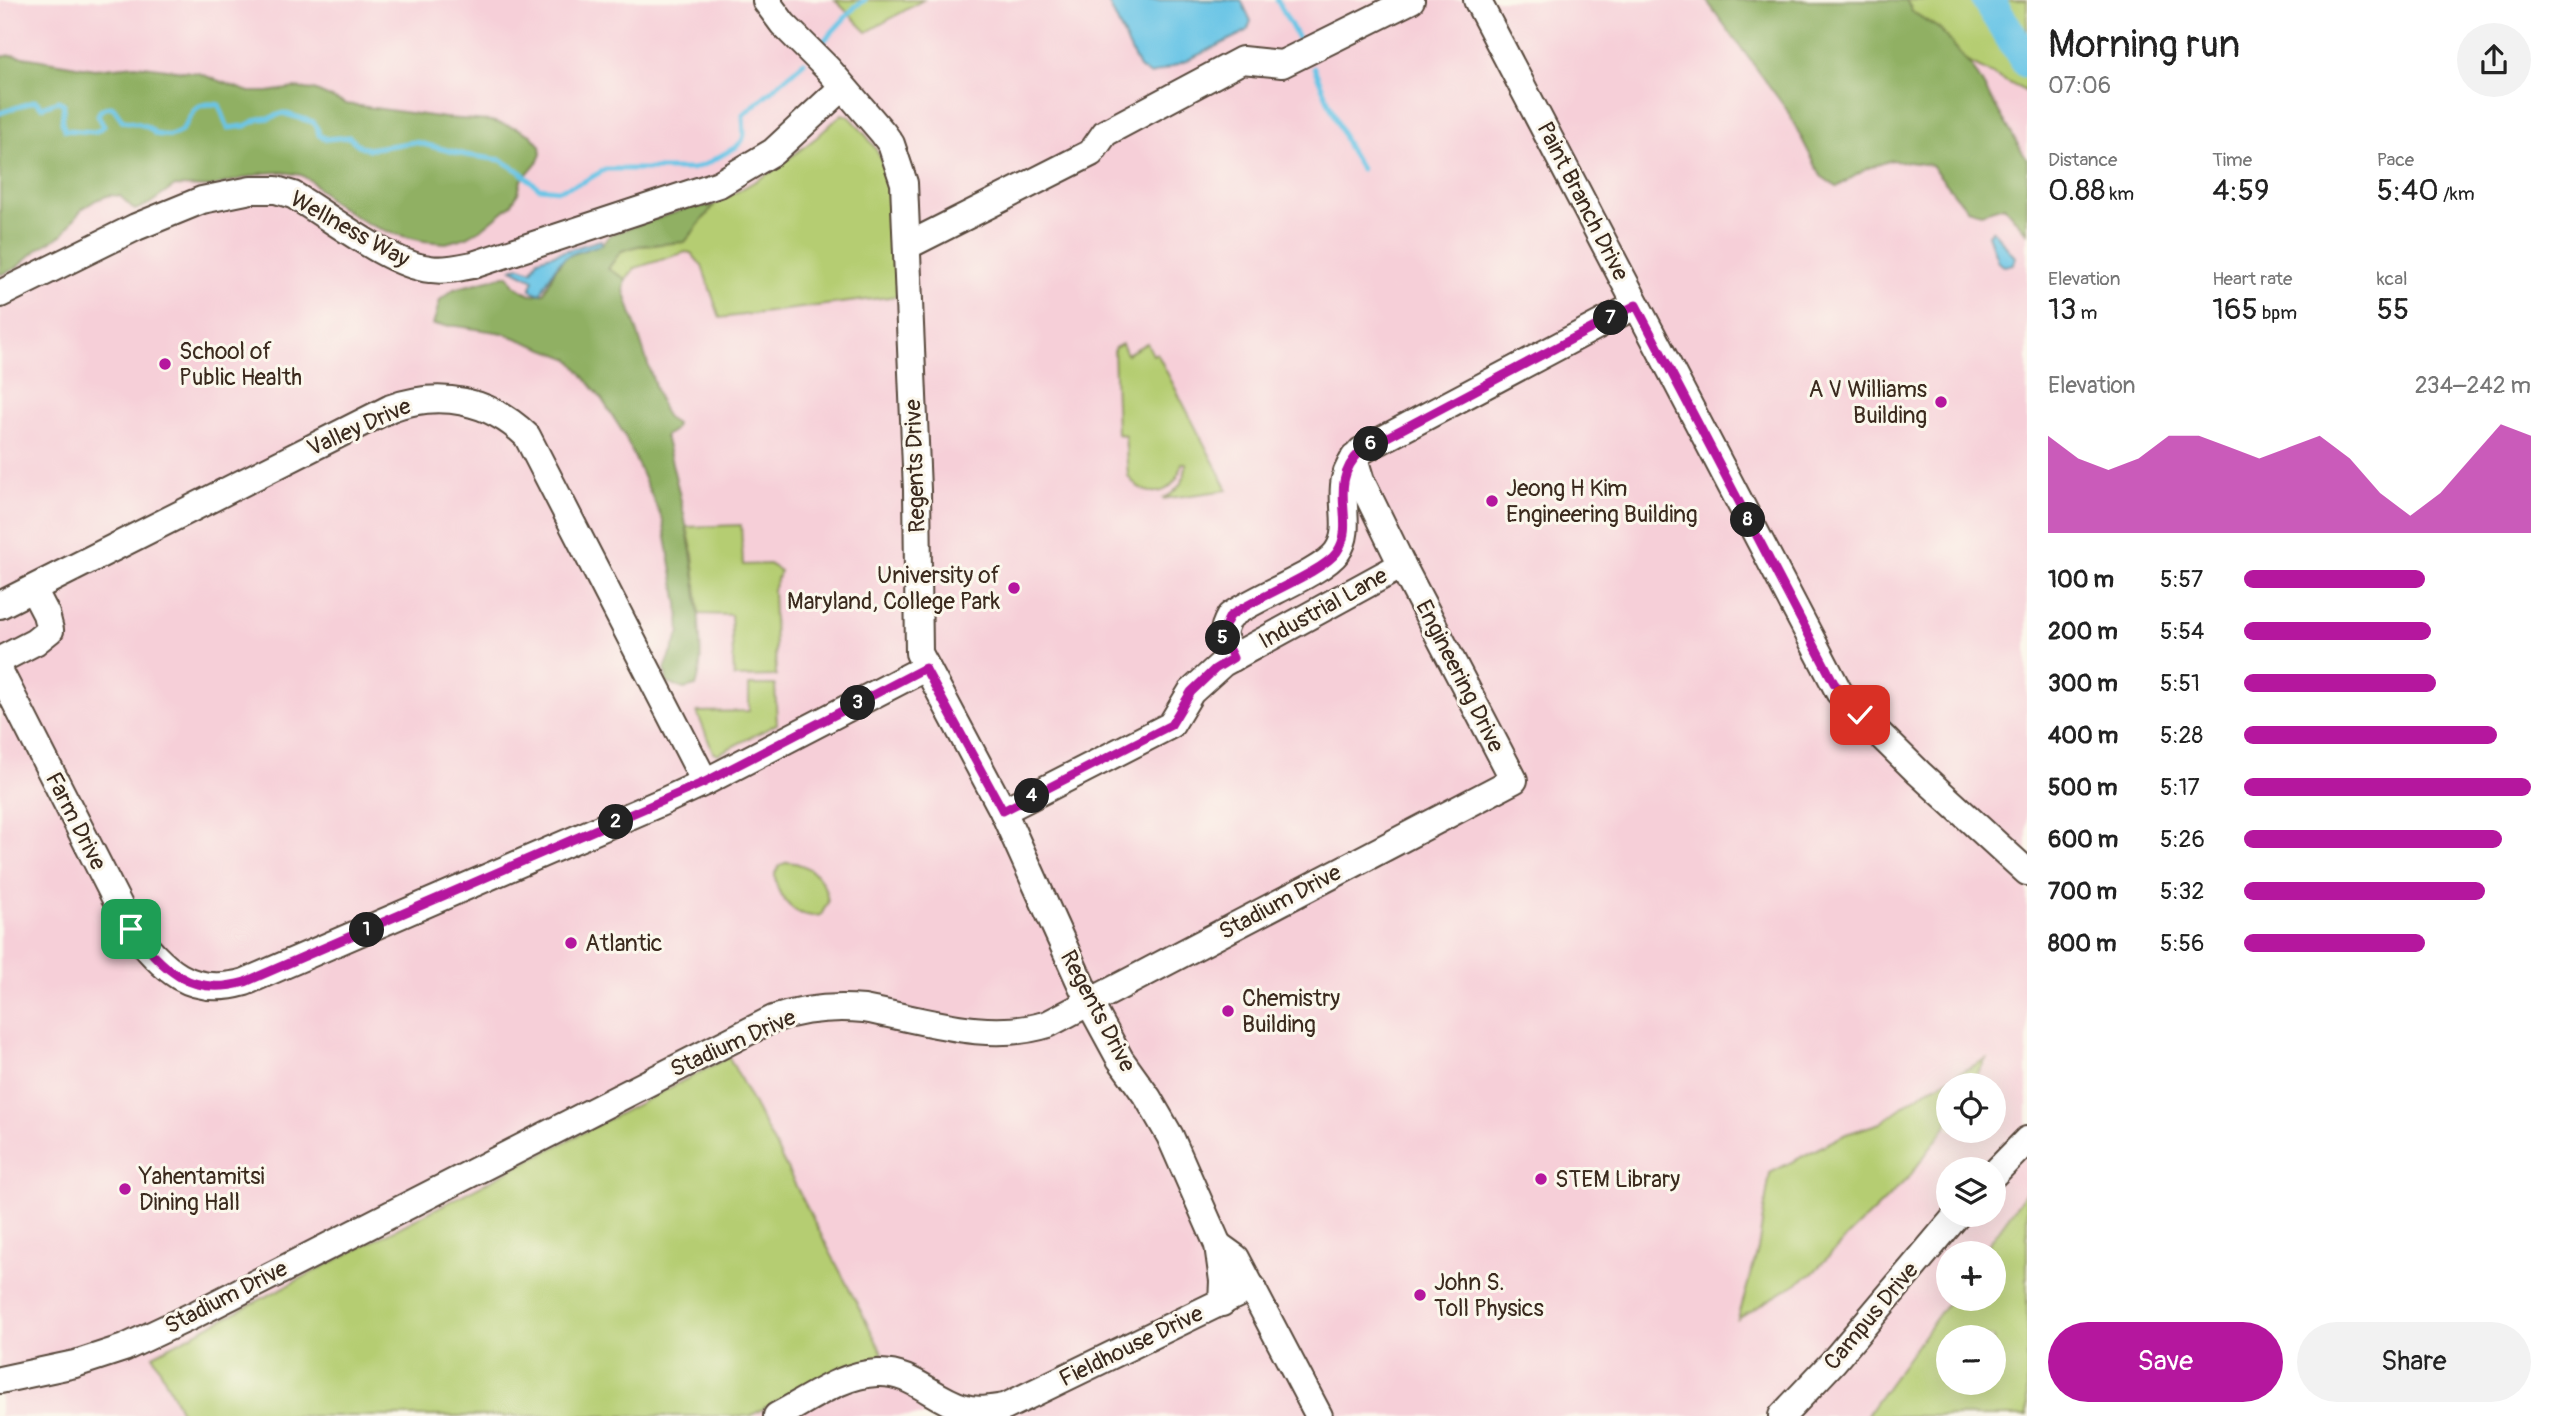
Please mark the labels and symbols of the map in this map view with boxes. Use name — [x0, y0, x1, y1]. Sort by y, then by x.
street label: Paint Branch Drive — [1531, 117, 1636, 286]
street label: Wellness Way — [285, 184, 415, 274]
pin: 7 — [1594, 300, 1628, 336]
place label: School of Public Health — [179, 337, 302, 392]
marker: School of Public Health — [157, 356, 173, 372]
place label: A V Williams Building — [1808, 375, 1927, 430]
street label: Valley Drive — [303, 391, 416, 463]
marker: A V Williams Building — [1933, 394, 1949, 410]
street label: Regents Drive — [898, 398, 932, 533]
pin: 6 — [1354, 426, 1388, 462]
place label: Jeong H Kim Engineering Building — [1506, 474, 1698, 529]
marker: Jeong H Kim Engineering Building — [1484, 493, 1500, 509]
pin: 8 — [1730, 503, 1766, 538]
street label: Industrial Lane — [1254, 560, 1393, 655]
place label: University of Maryland, College Park — [787, 561, 1000, 616]
marker: University of Maryland, College Park — [1006, 580, 1022, 596]
street label: Engineering Drive — [1409, 595, 1511, 758]
pin: 5 — [1206, 620, 1240, 656]
pin — [1830, 685, 1890, 745]
pin: 3 — [840, 686, 876, 720]
street label: Farm Drive — [39, 767, 113, 875]
pin: 4 — [1014, 778, 1050, 814]
pin: 2 — [598, 804, 634, 840]
street label: Stadium Drive — [1214, 857, 1347, 946]
pin — [101, 899, 161, 959]
pin: 1 — [350, 912, 384, 948]
place label: Atlantic — [585, 929, 663, 958]
marker: Atlantic — [563, 935, 579, 951]
street label: Regents Drive — [1054, 945, 1142, 1077]
place label: Chemistry Building — [1242, 984, 1340, 1039]
street label: Stadium Drive — [666, 1002, 801, 1084]
marker: Chemistry Building — [1220, 1003, 1236, 1019]
place label: Yahentamitsi Dining Hall — [138, 1162, 265, 1217]
place label: STEM Library — [1555, 1165, 1680, 1194]
marker: STEM Library — [1533, 1171, 1549, 1187]
marker: Yahentamitsi Dining Hall — [117, 1181, 133, 1197]
street label: Stadium Drive — [160, 1253, 293, 1340]
street label: Campus Drive — [1817, 1256, 1925, 1376]
place label: John S. Toll Physics — [1434, 1268, 1544, 1323]
marker: John S. Toll Physics — [1412, 1287, 1428, 1303]
street label: Fieldhouse Drive — [1054, 1298, 1208, 1393]

